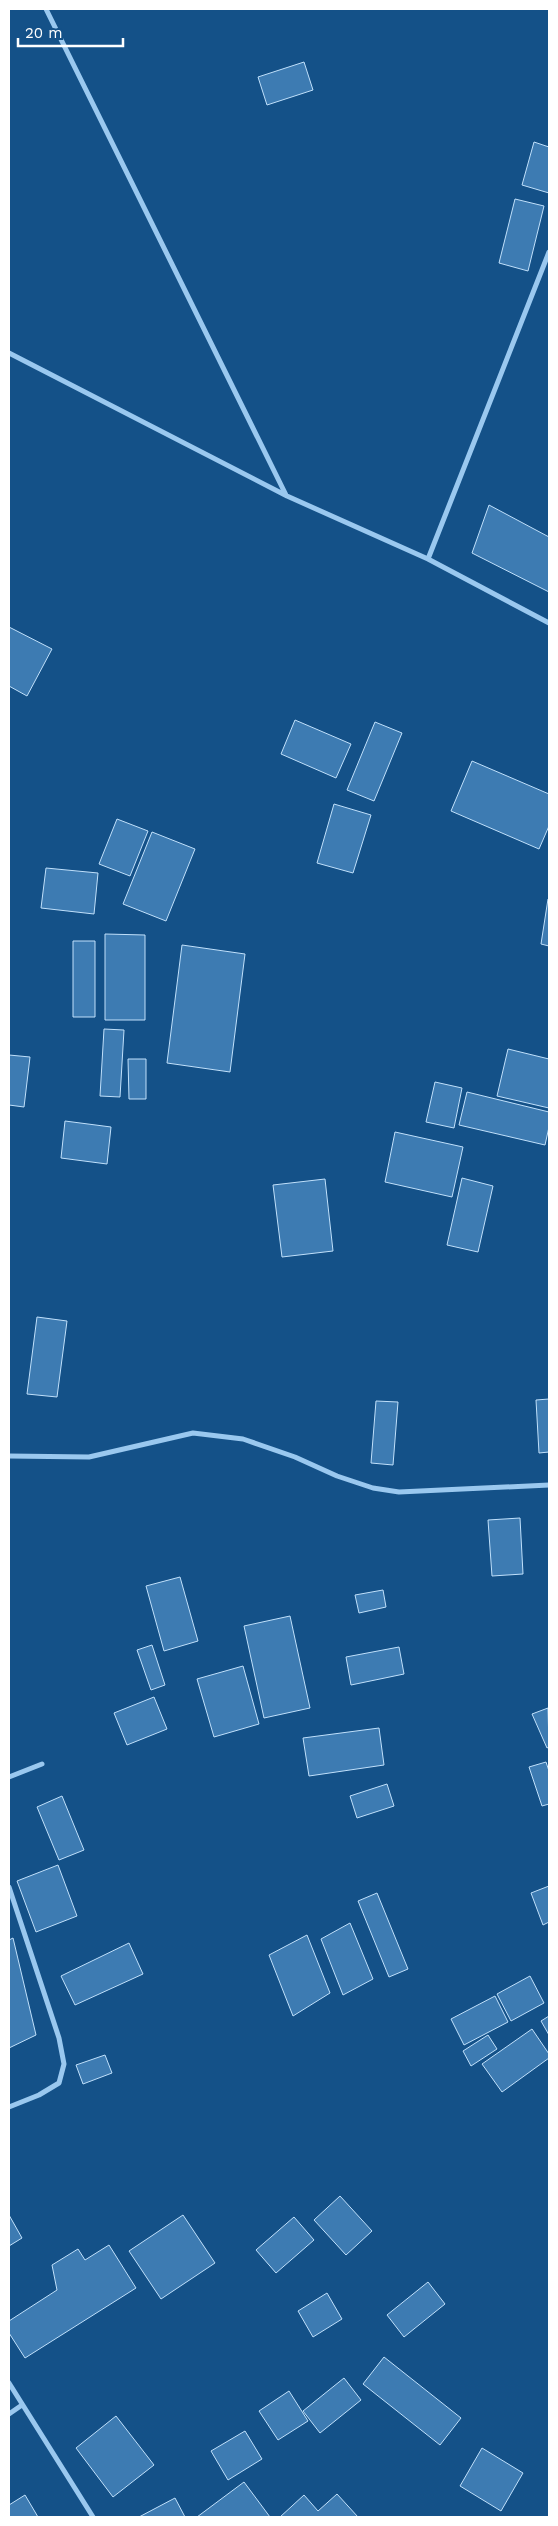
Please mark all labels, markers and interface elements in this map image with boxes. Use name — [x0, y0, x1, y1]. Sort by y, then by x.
scale bar — [18, 15, 122, 47]
text: 20 m — [25, 24, 63, 42]

